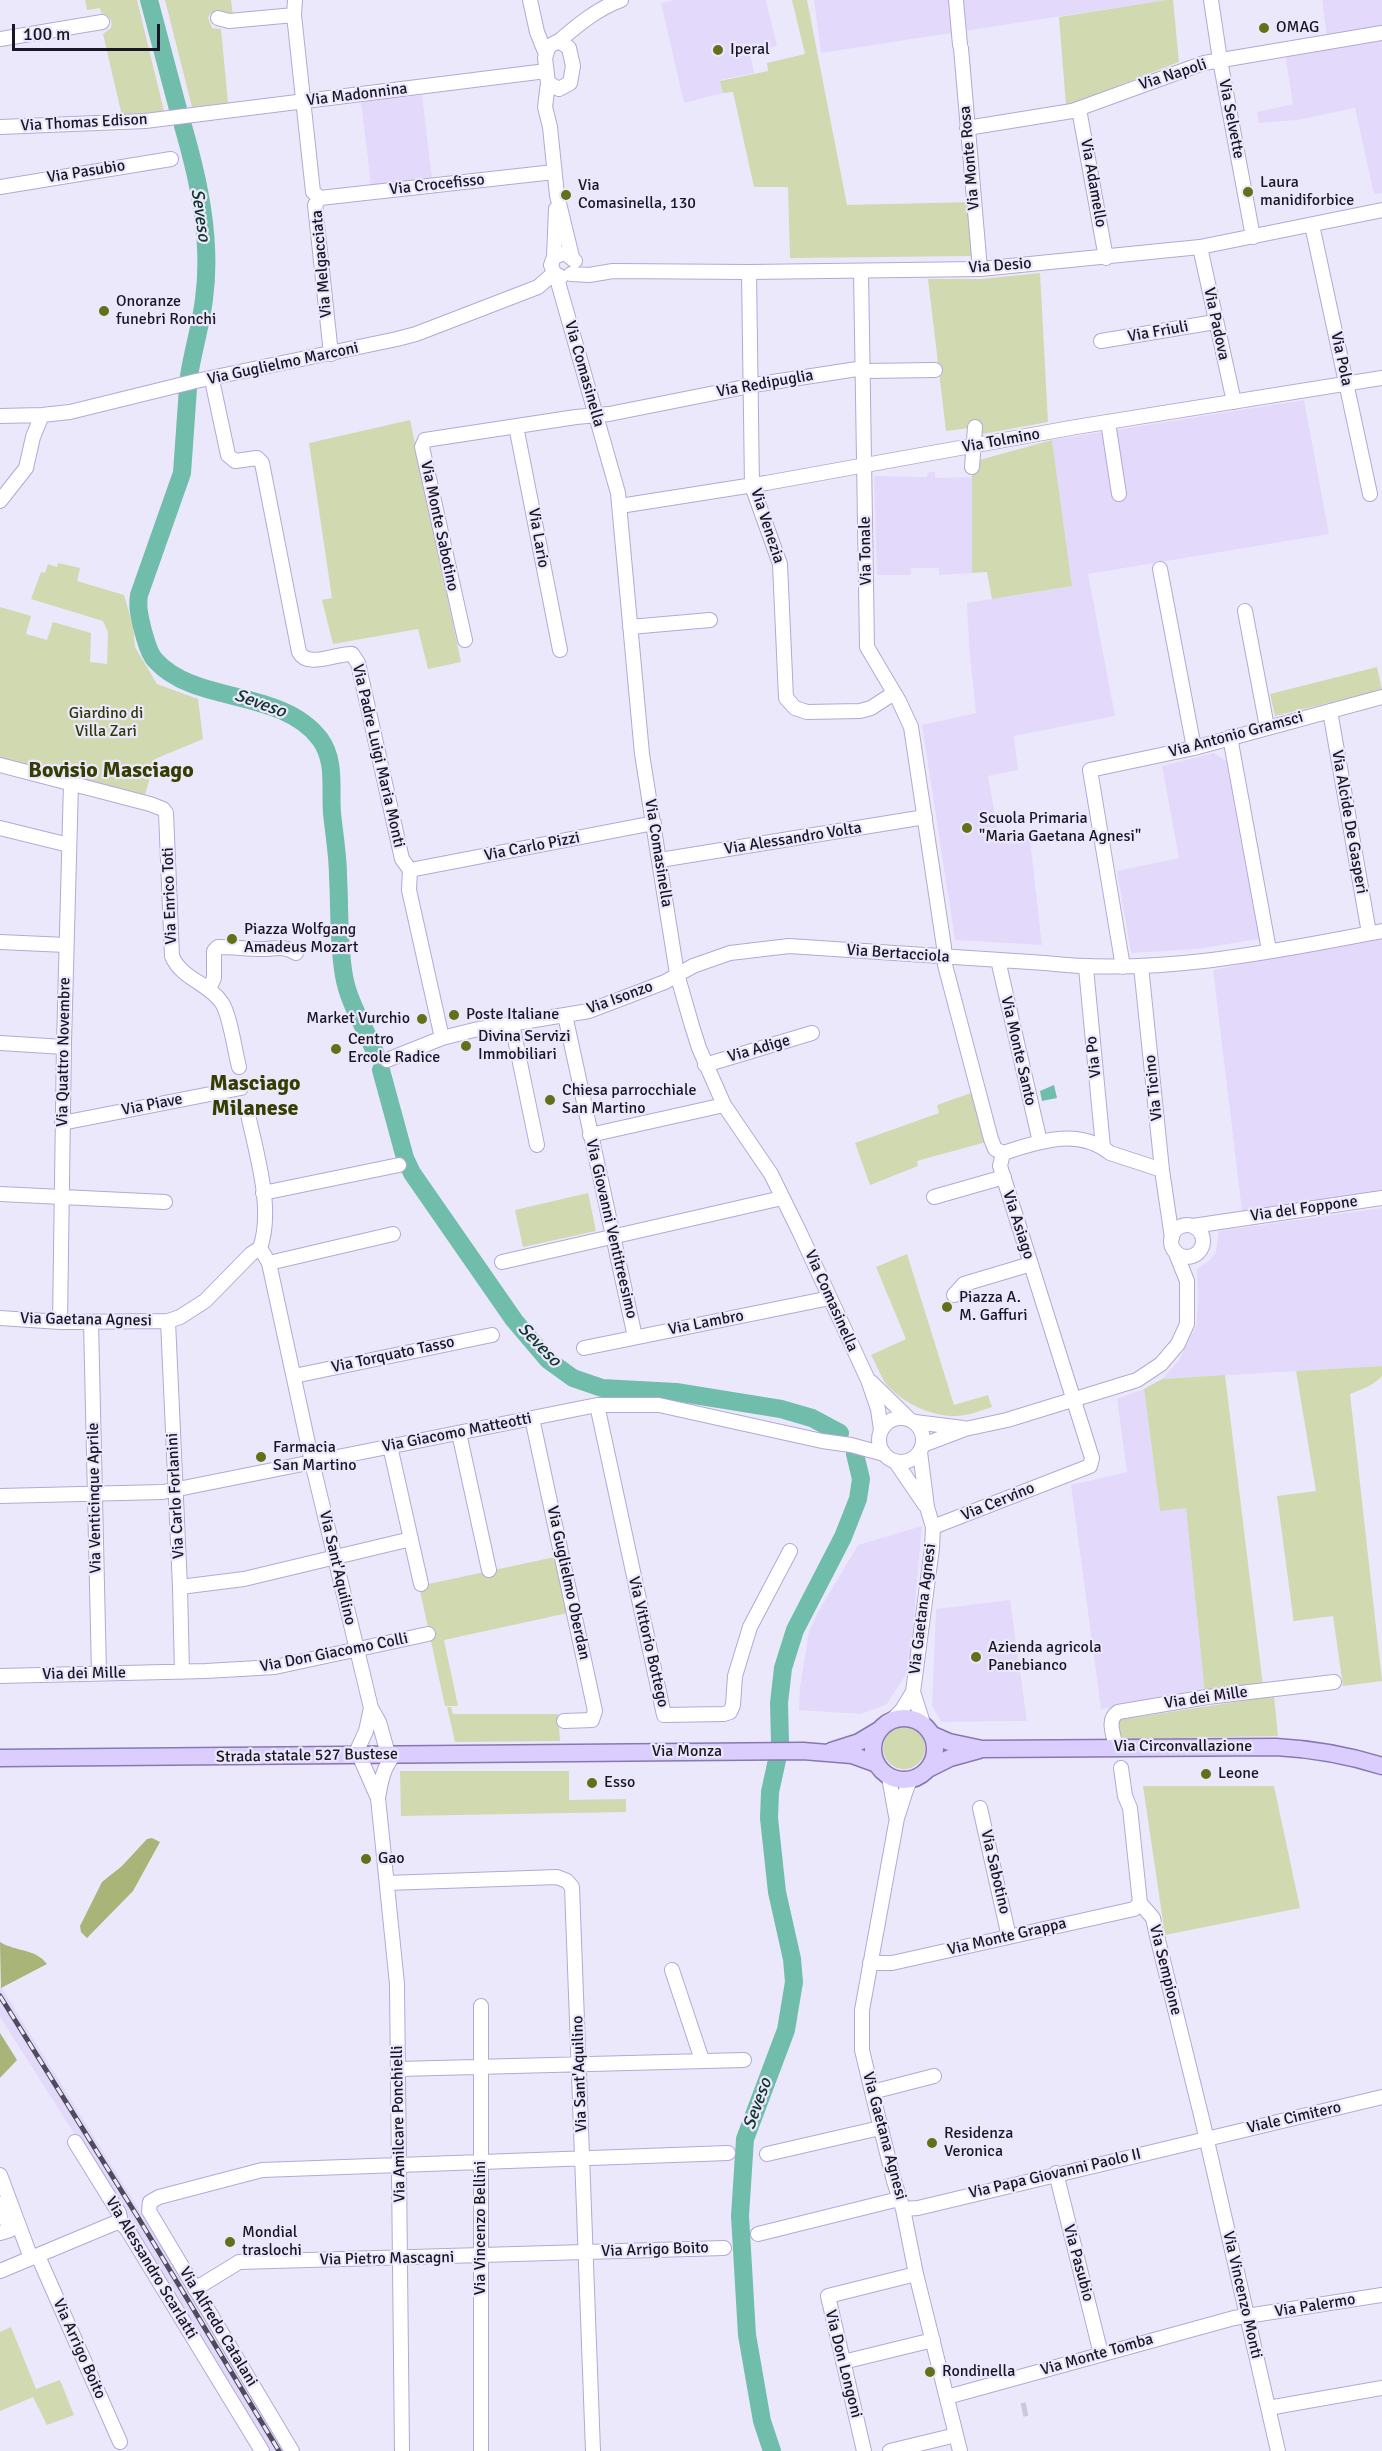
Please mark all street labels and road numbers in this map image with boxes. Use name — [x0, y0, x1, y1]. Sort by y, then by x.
street label: Via Napoli — [1137, 55, 1209, 95]
street label: Via Selvette — [1214, 78, 1248, 160]
street label: Via Madonnina — [305, 79, 409, 111]
street label: Via Monte Rosa — [956, 105, 984, 211]
street label: Via Thomas Edison — [20, 110, 148, 136]
street label: Via Adamello — [1076, 137, 1110, 229]
street label: Via Pasubio — [46, 156, 126, 188]
street label: Via Crocefisso — [388, 170, 486, 200]
street label: Via Melgacciata — [308, 209, 336, 319]
street label: Via Desio — [968, 254, 1032, 278]
street label: Via Padova — [1199, 286, 1233, 362]
street label: Via Friuli — [1126, 317, 1190, 347]
street label: Via Comasinella — [560, 319, 608, 429]
street label: Via Pola — [1326, 330, 1356, 388]
street label: Via Guglielmo Marconi — [206, 339, 360, 389]
street label: Via Redipuglia — [715, 366, 815, 402]
street label: Via Tolmino — [961, 425, 1041, 457]
street label: Via Monte Sabotino — [416, 459, 462, 593]
street label: Via Venezia — [746, 486, 788, 566]
street label: Via Lario — [523, 507, 553, 569]
street label: Via Tonale — [856, 516, 876, 586]
street label: Via Padre Luigi Maria Monti — [348, 662, 408, 850]
street label: Via Antonio Gramsci — [1167, 708, 1305, 762]
street label: Via Alcide De Gasperi — [1327, 749, 1371, 895]
street label: Via Comasinella — [640, 797, 676, 909]
street label: Via Alessandro Volta — [723, 819, 863, 859]
street label: Via Carlo Pizzi — [482, 828, 582, 866]
street label: Via Enrico Toti — [159, 847, 181, 945]
street label: Via Bertacciola — [846, 941, 950, 967]
street label: Via Quattro Novembre — [53, 977, 75, 1127]
street label: Via Isonzo — [584, 977, 656, 1019]
street label: Via Monte Santo — [996, 994, 1040, 1108]
street label: Via Adige — [726, 1031, 792, 1067]
street label: Via Po — [1082, 1035, 1106, 1079]
street label: Via Ticino — [1141, 1054, 1167, 1122]
street label: Via Piave — [120, 1090, 184, 1120]
street label: Via Giovanni Ventitreesimo — [581, 1138, 641, 1320]
street label: Via Asiago — [998, 1188, 1038, 1262]
street label: Via del Foppone — [1249, 1192, 1359, 1226]
street label: Via Comasinella — [800, 1247, 862, 1355]
street label: Via Lambro — [667, 1306, 745, 1340]
street label: Via Gaetana Agnesi — [20, 1309, 152, 1331]
street label: Via Torquato Tasso — [330, 1333, 456, 1377]
street label: Via Giacomo Matteotti — [381, 1409, 533, 1457]
street label: Via Venticinque Aprile — [84, 1422, 106, 1574]
street label: Via Carlo Forlanini — [163, 1433, 189, 1559]
street label: Via Cervino — [958, 1479, 1038, 1525]
street label: Via Guglielmo Oberdan — [542, 1504, 594, 1662]
street label: Via Sant'Aquilino — [314, 1509, 360, 1627]
street label: Via Gaetana Agnesi — [905, 1542, 941, 1676]
street label: Via Vittorio Bottego — [624, 1575, 672, 1709]
street label: Via Don Giacomo Colli — [258, 1629, 410, 1677]
street label: Via dei Mille — [42, 1664, 126, 1684]
street label: Via dei Mille — [1163, 1683, 1249, 1713]
street label: Via Circonvallazione — [1114, 1737, 1252, 1757]
street label: Via Monza — [652, 1742, 722, 1762]
street label: Strada statale 527 Bustese — [216, 1745, 398, 1767]
street label: Via Sabotino — [976, 1828, 1014, 1916]
street label: Via Monte Grappa — [946, 1914, 1068, 1960]
street label: Via Sempione — [1144, 1923, 1186, 2017]
street label: Via Sant'Aquilino — [568, 2015, 592, 2133]
street label: Via Amilcare Ponchielli — [388, 2045, 410, 2203]
street label: Via Gaetana Agnesi — [858, 2070, 910, 2202]
street label: Viale Cimitero — [1245, 2098, 1343, 2138]
street label: Via Papa Giovanni Paolo II — [967, 2145, 1143, 2203]
street label: Via Vincenzo Bellini — [471, 2161, 491, 2295]
street label: Via Alessandro Scarlatti — [101, 2193, 201, 2343]
street label: Via Pasubio — [1059, 2222, 1097, 2304]
street label: Via Vincenzo Monti — [1218, 2229, 1266, 2361]
street label: Via Arrigo Boito — [601, 2239, 709, 2261]
street label: Via Pietro Mascagni — [319, 2248, 455, 2270]
street label: Via Alfredo Catalani — [175, 2264, 261, 2390]
street label: Via Palermo — [1273, 2290, 1357, 2322]
street label: Via Arrigo Boito — [48, 2296, 110, 2402]
street label: Via Don Longoni — [820, 2308, 866, 2420]
street label: Via Monte Tomba — [1038, 2330, 1156, 2380]

